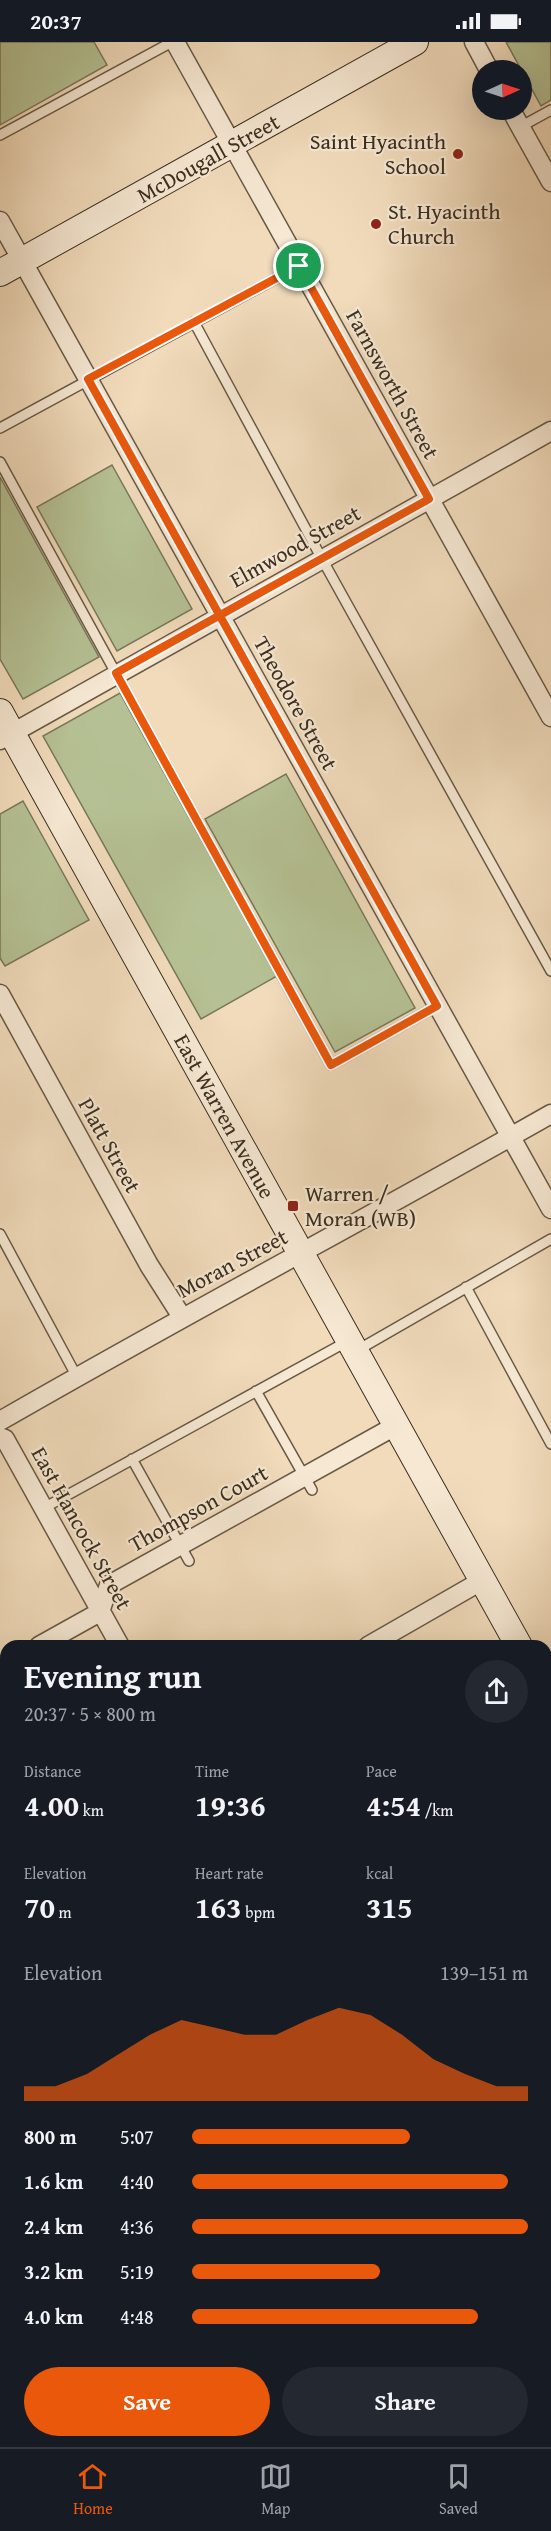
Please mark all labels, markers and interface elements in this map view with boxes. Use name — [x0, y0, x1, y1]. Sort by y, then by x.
text: 20:37 — [30, 5, 82, 37]
north arrow — [472, 60, 532, 120]
map controls — [472, 60, 532, 120]
street label: McDougall Street — [131, 105, 285, 210]
place label: Saint Hyacinth School — [310, 125, 447, 182]
marker: Saint Hyacinth School — [451, 147, 465, 161]
place label: St. Hyacinth Church — [388, 195, 501, 252]
marker: St. Hyacinth Church — [369, 217, 383, 231]
pin — [273, 240, 324, 291]
icon: arrive — [282, 249, 315, 282]
street label: Farnsworth Street — [339, 303, 447, 465]
street label: Elmwood Street — [224, 497, 366, 595]
street label: Theodore Street — [246, 630, 346, 776]
street label: East Warren Avenue — [166, 1028, 284, 1204]
street label: Platt Street — [71, 1092, 149, 1199]
place label: Warren / Moran (WB) — [305, 1177, 416, 1234]
marker: Warren / Moran (WB) — [286, 1199, 300, 1213]
street label: Moran Street — [171, 1220, 293, 1306]
street label: East Hancock Street — [24, 1441, 140, 1616]
street label: Thompson Court — [123, 1456, 274, 1560]
text: Evening run — [24, 1652, 201, 1700]
button: share — [465, 1660, 528, 1723]
text: 20:37 · 5 × 800 m — [24, 1699, 156, 1728]
text: Distance — [24, 1759, 81, 1783]
text: Time — [195, 1759, 229, 1783]
text: Pace — [366, 1759, 397, 1783]
text: 4.00 — [24, 1783, 79, 1827]
text: 19:36 — [195, 1783, 266, 1827]
text: 4:54 — [366, 1783, 421, 1827]
text: km — [79, 1798, 104, 1822]
text: /km — [421, 1798, 453, 1822]
text: Elevation — [24, 1861, 87, 1885]
text: Heart rate — [195, 1861, 264, 1885]
text: kcal — [366, 1861, 393, 1885]
text: 70 — [24, 1885, 55, 1929]
text: 163 — [195, 1885, 242, 1929]
text: 315 — [366, 1885, 413, 1929]
text: m — [55, 1900, 72, 1924]
text: bpm — [242, 1900, 275, 1924]
text: Elevation — [24, 1958, 102, 1987]
text: 139–151 m — [440, 1958, 528, 1987]
text: 800 m — [24, 2122, 77, 2151]
text: 5:07 — [120, 2122, 154, 2151]
text: 1.6 km — [24, 2167, 83, 2196]
text: 4:40 — [120, 2167, 154, 2196]
text: 2.4 km — [24, 2212, 83, 2241]
text: 4:36 — [120, 2212, 154, 2241]
text: 3.2 km — [24, 2257, 83, 2286]
text: 5:19 — [120, 2257, 154, 2286]
text: 4.0 km — [24, 2302, 83, 2331]
text: 4:48 — [120, 2302, 154, 2331]
button: Save — [24, 2367, 270, 2436]
button: Share — [282, 2367, 528, 2436]
tab: Home — [73, 2460, 113, 2520]
tab: Map — [259, 2460, 292, 2520]
tab: Saved — [439, 2460, 478, 2520]

